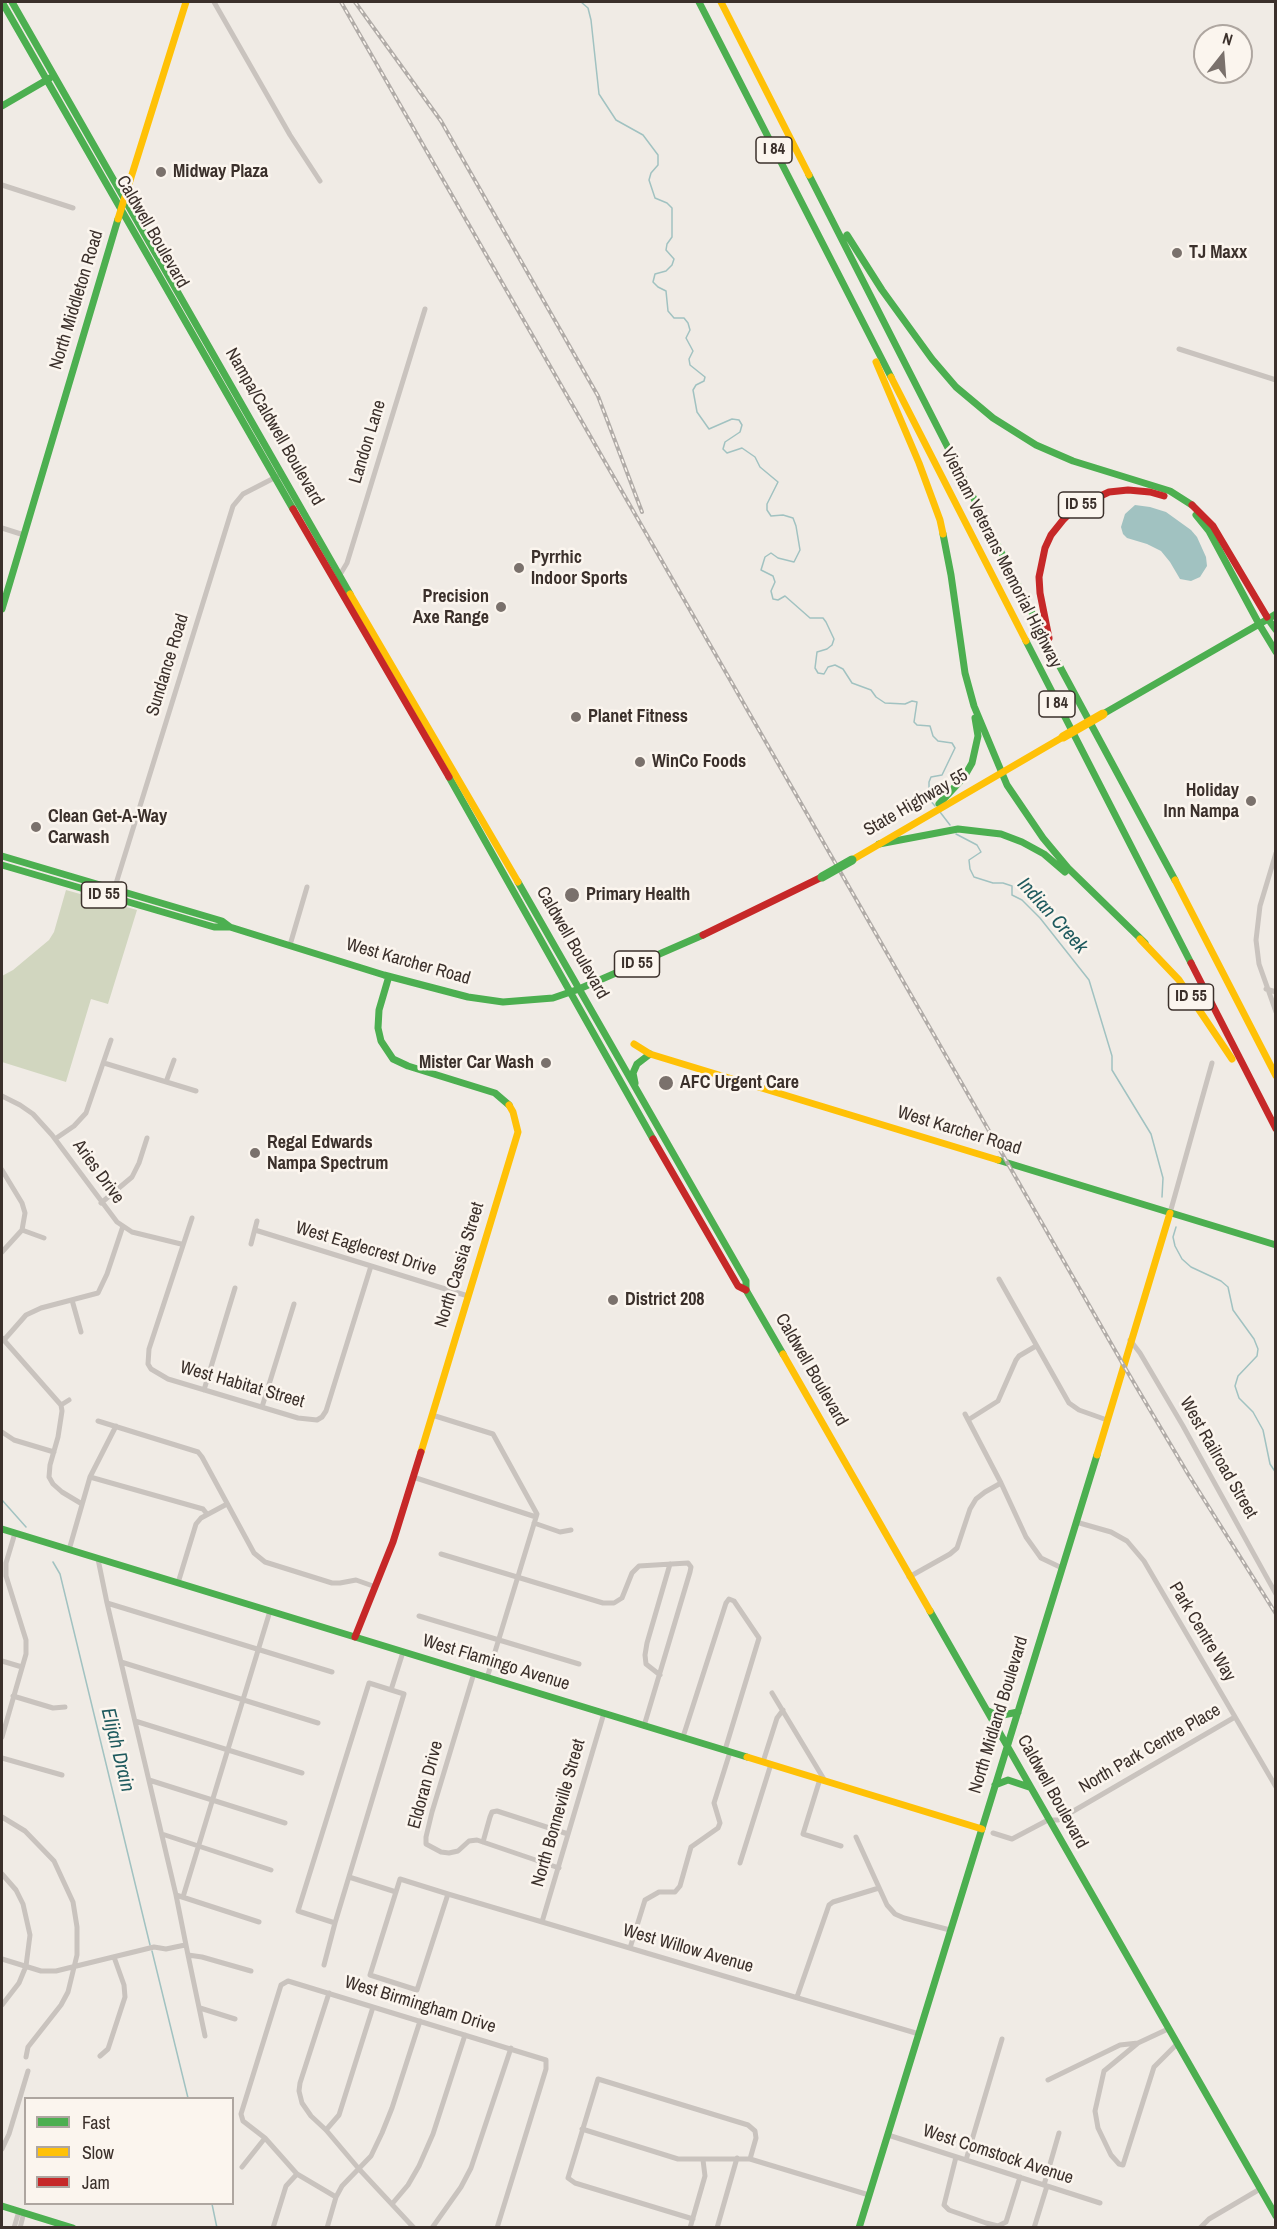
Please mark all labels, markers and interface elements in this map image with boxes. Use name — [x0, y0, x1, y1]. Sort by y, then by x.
north arrow — [1193, 24, 1253, 84]
text: N — [1220, 27, 1235, 51]
road number: I 84 — [756, 137, 792, 163]
place label: Midway Plaza — [173, 161, 268, 183]
marker: Midway Plaza — [154, 165, 168, 179]
street label: Caldwell Boulevard — [111, 172, 193, 292]
street label: North Middleton Road — [46, 228, 108, 372]
place label: TJ Maxx — [1189, 242, 1247, 264]
marker: TJ Maxx — [1170, 246, 1184, 260]
street label: Nampa/Caldwell Boulevard — [220, 345, 328, 509]
street label: Landon Lane — [345, 398, 391, 486]
street label: Vietnam Veterans Memorial Highway — [936, 444, 1066, 672]
road number: ID 55 — [1058, 492, 1104, 518]
place label: Pyrrhic Indoor Sports — [531, 547, 628, 590]
marker: Pyrrhic Indoor Sports — [512, 561, 526, 575]
place label: Precision Axe Range — [413, 586, 489, 628]
marker: Precision Axe Range — [494, 600, 508, 614]
street label: Sundance Road — [142, 611, 194, 719]
road number: I 84 — [1039, 691, 1075, 717]
place label: Planet Fitness — [588, 706, 688, 728]
marker: Planet Fitness — [569, 710, 583, 724]
place label: WinCo Foods — [652, 751, 746, 773]
marker: WinCo Foods — [633, 755, 647, 769]
street label: State Highway 55 — [860, 765, 972, 841]
place label: Holiday Inn Nampa — [1164, 780, 1239, 822]
marker: Holiday Inn Nampa — [1244, 794, 1258, 808]
place label: Clean Get-A-Way Carwash — [48, 806, 167, 848]
marker: Clean Get-A-Way Carwash — [29, 820, 43, 834]
water label: Indian Creek — [1012, 873, 1092, 959]
road number: ID 55 — [82, 882, 126, 908]
street label: Caldwell Boulevard — [531, 883, 613, 1003]
place label: Primary Health — [586, 884, 690, 906]
marker: Primary Health — [563, 886, 581, 904]
street label: West Karcher Road — [343, 934, 473, 990]
road number: ID 55 — [614, 951, 660, 977]
road number: ID 55 — [1168, 984, 1214, 1010]
place label: Mister Car Wash — [419, 1052, 534, 1074]
marker: Mister Car Wash — [539, 1056, 553, 1070]
place label: AFC Urgent Care — [680, 1072, 799, 1094]
marker: AFC Urgent Care — [657, 1074, 675, 1092]
street label: West Karcher Road — [894, 1102, 1024, 1160]
place label: Regal Edwards Nampa Spectrum — [267, 1132, 388, 1174]
street label: Aries Drive — [68, 1136, 128, 1208]
marker: Regal Edwards Nampa Spectrum — [248, 1146, 262, 1160]
street label: North Cassia Street — [431, 1200, 489, 1330]
street label: West Eaglecrest Drive — [293, 1217, 439, 1281]
place label: District 208 — [625, 1289, 705, 1311]
marker: District 208 — [606, 1293, 620, 1307]
street label: Caldwell Boulevard — [770, 1310, 852, 1430]
street label: West Habitat Street — [177, 1357, 307, 1413]
street label: West Railroad Street — [1174, 1393, 1262, 1523]
street label: Park Centre Way — [1164, 1579, 1240, 1685]
street label: West Flamingo Avenue — [420, 1630, 572, 1696]
street label: North Midland Boulevard — [965, 1634, 1033, 1796]
street label: North Park Centre Place — [1075, 1700, 1225, 1798]
water label: Elijah Drain — [95, 1706, 139, 1794]
street label: Caldwell Boulevard — [1012, 1732, 1092, 1852]
street label: North Bonneville Street — [528, 1737, 590, 1889]
street label: Eldoran Drive — [404, 1739, 448, 1831]
street label: West Willow Avenue — [620, 1920, 756, 1978]
street label: West Birmingham Drive — [342, 1972, 498, 2038]
legend — [24, 2097, 234, 2205]
text: Fast — [82, 2110, 110, 2135]
street label: West Comstock Avenue — [920, 2120, 1076, 2190]
text: Slow — [82, 2140, 114, 2165]
text: Jam — [82, 2170, 110, 2195]

